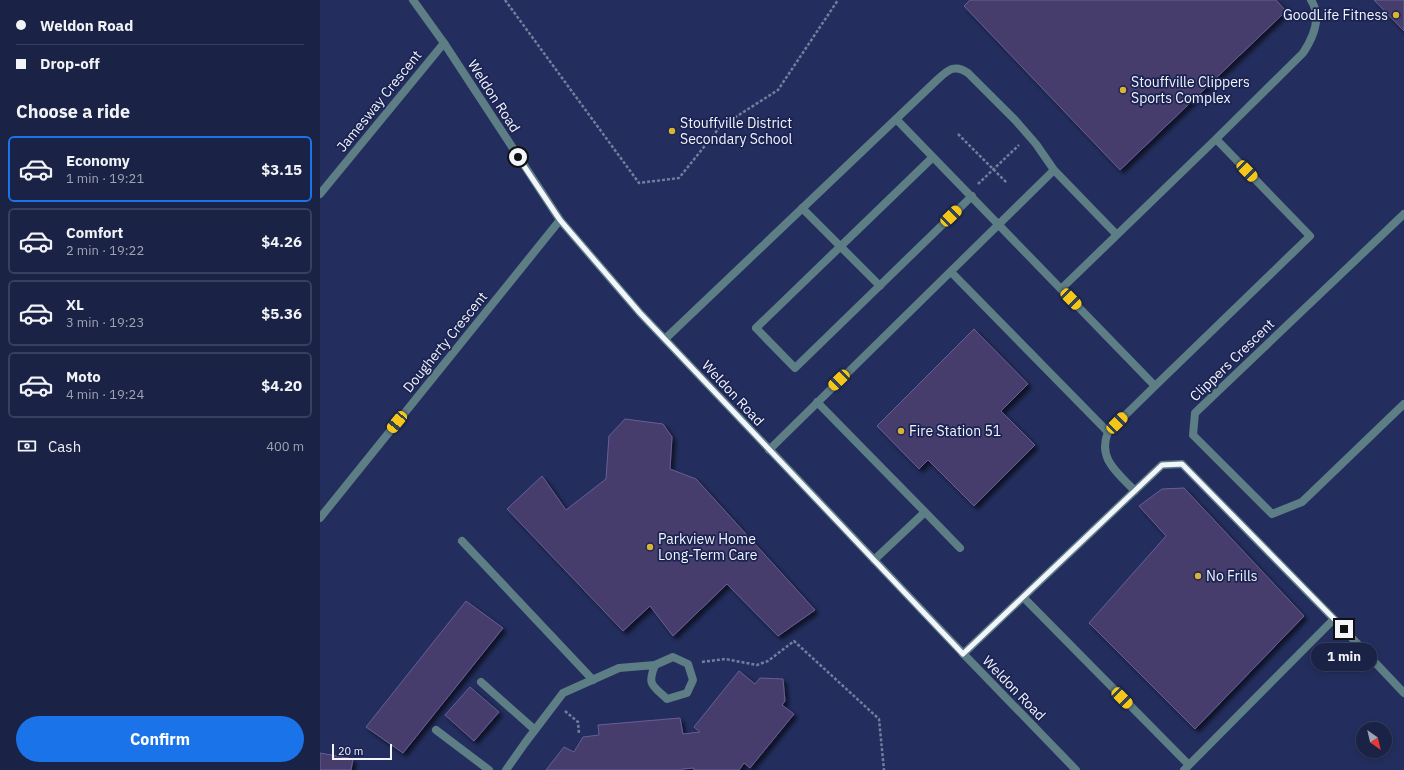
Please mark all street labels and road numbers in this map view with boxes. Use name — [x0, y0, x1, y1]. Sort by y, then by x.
street label: Jamesway Crescent — [333, 47, 425, 155]
street label: Weldon Road — [464, 56, 524, 136]
street label: Dougherty Crescent — [399, 288, 491, 396]
street label: Clippers Crescent — [1186, 315, 1278, 405]
street label: Weldon Road — [698, 356, 768, 430]
street label: Weldon Road — [979, 652, 1049, 724]

